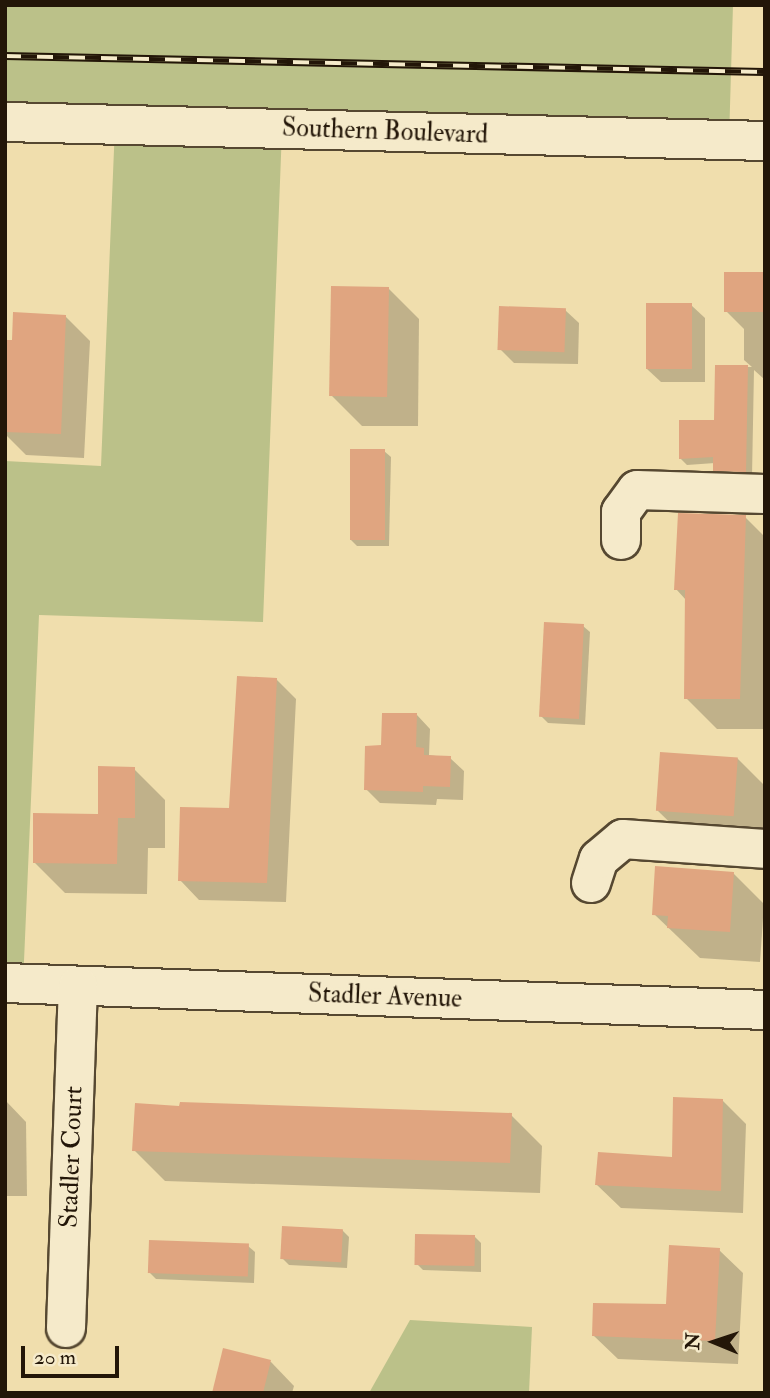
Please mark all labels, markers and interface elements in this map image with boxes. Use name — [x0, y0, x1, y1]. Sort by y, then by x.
street label: Southern Boulevard — [281, 113, 489, 151]
street label: Stadler Avenue — [307, 979, 463, 1015]
street label: Stadler Court — [54, 1085, 90, 1229]
north arrow — [679, 1307, 749, 1377]
scale bar — [24, 1332, 122, 1376]
text: N — [681, 1332, 705, 1350]
text: 20 m — [34, 1344, 76, 1371]

